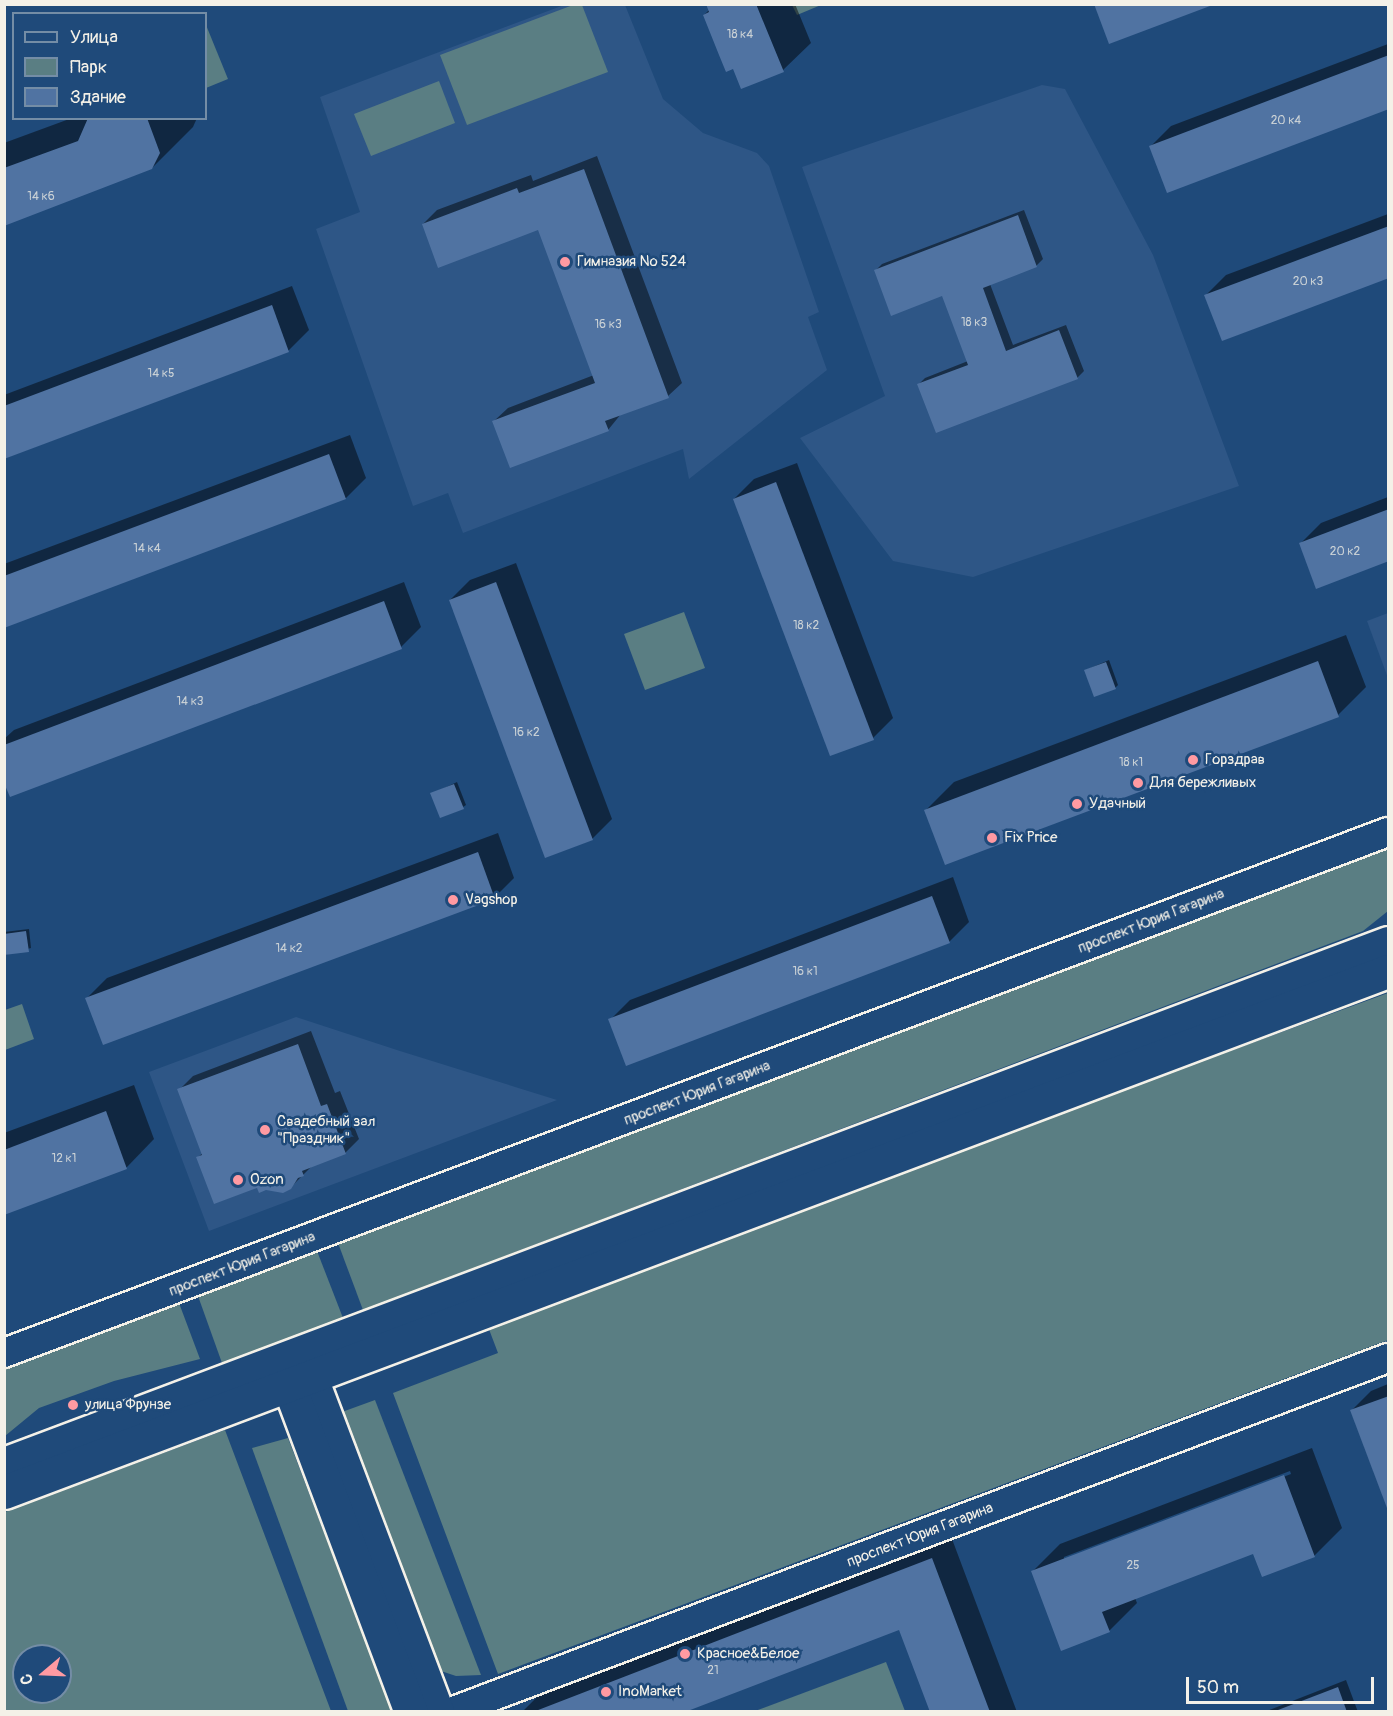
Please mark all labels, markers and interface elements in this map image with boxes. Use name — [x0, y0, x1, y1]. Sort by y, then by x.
legend — [12, 12, 207, 120]
text: Улица — [70, 26, 118, 49]
house number: 18 к4 — [727, 28, 753, 42]
text: Парк — [70, 56, 107, 79]
text: Здание — [70, 86, 126, 109]
house number: 20 к4 — [1271, 114, 1301, 128]
house number: 14 к6 — [27, 190, 55, 204]
place label: Гимназия № 524 — [577, 253, 686, 271]
marker: Гимназия № 524 — [558, 255, 572, 269]
house number: 20 к3 — [1293, 275, 1323, 289]
house number: 18 к3 — [961, 316, 987, 330]
house number: 16 к3 — [594, 318, 622, 332]
house number: 14 к5 — [148, 367, 174, 381]
house number: 14 к4 — [133, 542, 161, 556]
house number: 20 к2 — [1330, 545, 1360, 559]
house number: 18 к2 — [793, 619, 819, 633]
house number: 14 к3 — [176, 695, 204, 709]
house number: 16 к2 — [512, 726, 540, 740]
place label: Горздрав — [1205, 751, 1265, 769]
marker: Горздрав — [1186, 753, 1200, 767]
house number: 18 к1 — [1119, 756, 1143, 770]
place label: Для бережливых — [1150, 774, 1256, 792]
marker: Для бережливых — [1131, 776, 1145, 790]
place label: Удачный — [1089, 795, 1146, 813]
marker: Удачный — [1070, 797, 1084, 811]
place label: Fix Price — [1004, 829, 1057, 847]
marker: Fix Price — [985, 831, 999, 845]
street label: проспект Юрия Гагарина — [1075, 885, 1227, 957]
place label: Vagshop — [465, 891, 518, 909]
marker: Vagshop — [446, 893, 460, 907]
house number: 14 к2 — [275, 942, 303, 956]
house number: 16 к1 — [792, 965, 818, 979]
street label: проспект Юрия Гагарина — [621, 1057, 773, 1129]
place label: Свадебный зал "Праздник" — [277, 1112, 375, 1147]
marker: Свадебный зал "Праздник" — [258, 1123, 272, 1137]
house number: 12 к1 — [52, 1152, 76, 1166]
place label: Ozon — [250, 1171, 284, 1189]
marker: Ozon — [231, 1173, 245, 1187]
street label: проспект Юрия Гагарина — [166, 1228, 318, 1300]
place label: улица Фрунзе — [85, 1396, 171, 1414]
marker: улица Фрунзе — [66, 1398, 80, 1412]
street label: проспект Юрия Гагарина — [844, 1499, 996, 1571]
house number: 25 — [1126, 1559, 1140, 1573]
north arrow — [12, 1644, 72, 1704]
place label: Красное&Белое — [697, 1645, 799, 1663]
marker: Красное&Белое — [678, 1647, 692, 1661]
house number: 21 — [707, 1664, 719, 1678]
scale bar — [1189, 1665, 1376, 1703]
text: С — [16, 1671, 38, 1687]
text: 50 m — [1197, 1676, 1239, 1699]
place label: InoMarket — [618, 1683, 682, 1701]
marker: InoMarket — [599, 1685, 613, 1699]

